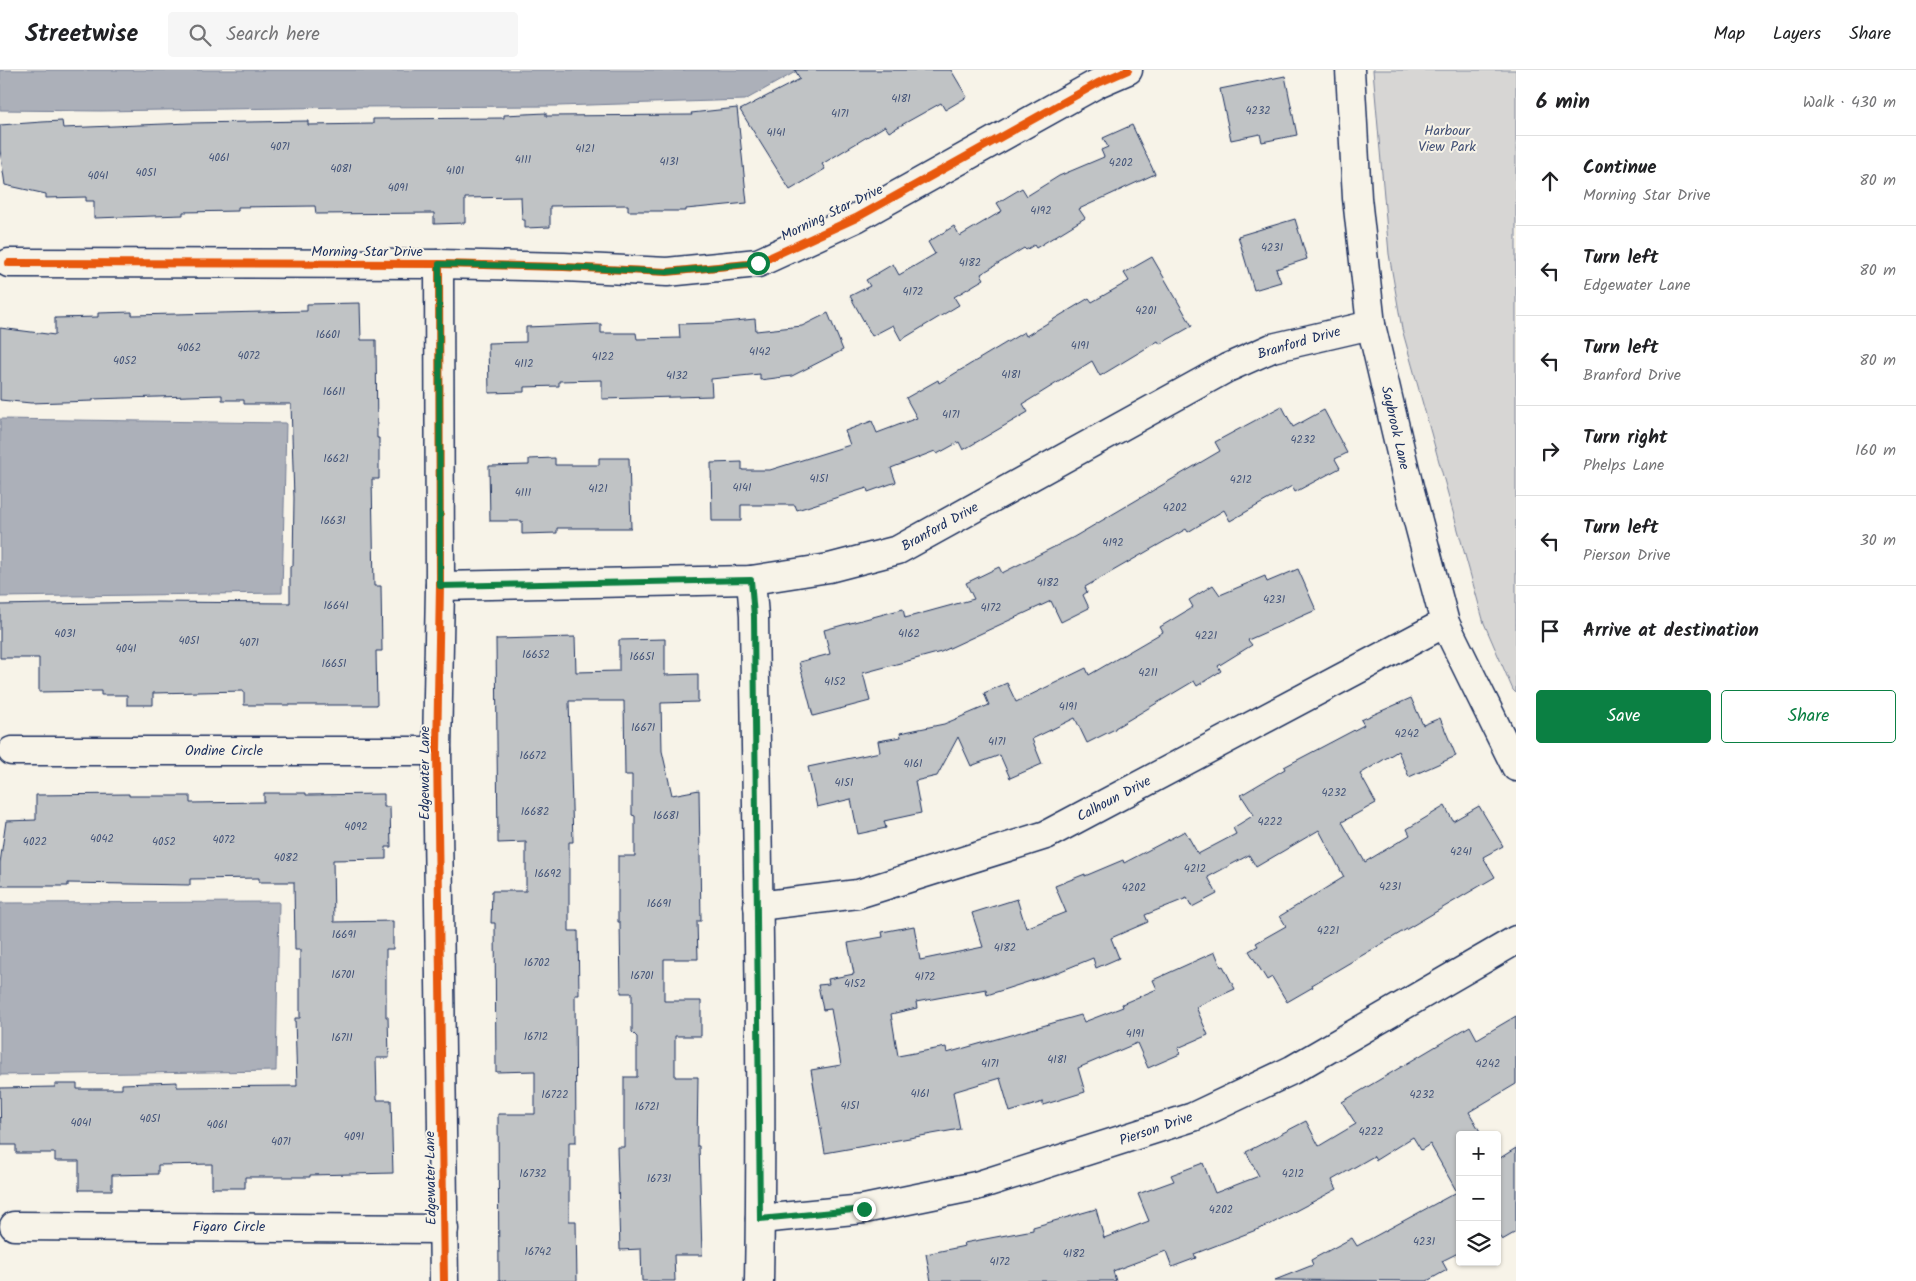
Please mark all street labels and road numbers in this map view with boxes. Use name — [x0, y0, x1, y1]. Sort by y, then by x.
street label: Morning Star Drive — [777, 178, 888, 247]
street label: Morning Star Drive — [311, 241, 423, 263]
street label: Branford Drive — [1255, 320, 1344, 365]
street label: Saybrook Lane — [1375, 384, 1415, 473]
street label: Branford Drive — [897, 496, 983, 557]
street label: Edgewater Lane — [414, 725, 436, 820]
street label: Ondine Circle — [185, 740, 264, 762]
street label: Calhoun Drive — [1073, 770, 1156, 828]
street label: Pierson Drive — [1116, 1106, 1196, 1152]
street label: Edgewater Lane — [419, 1130, 443, 1225]
street label: Figaro Circle — [193, 1216, 266, 1238]

